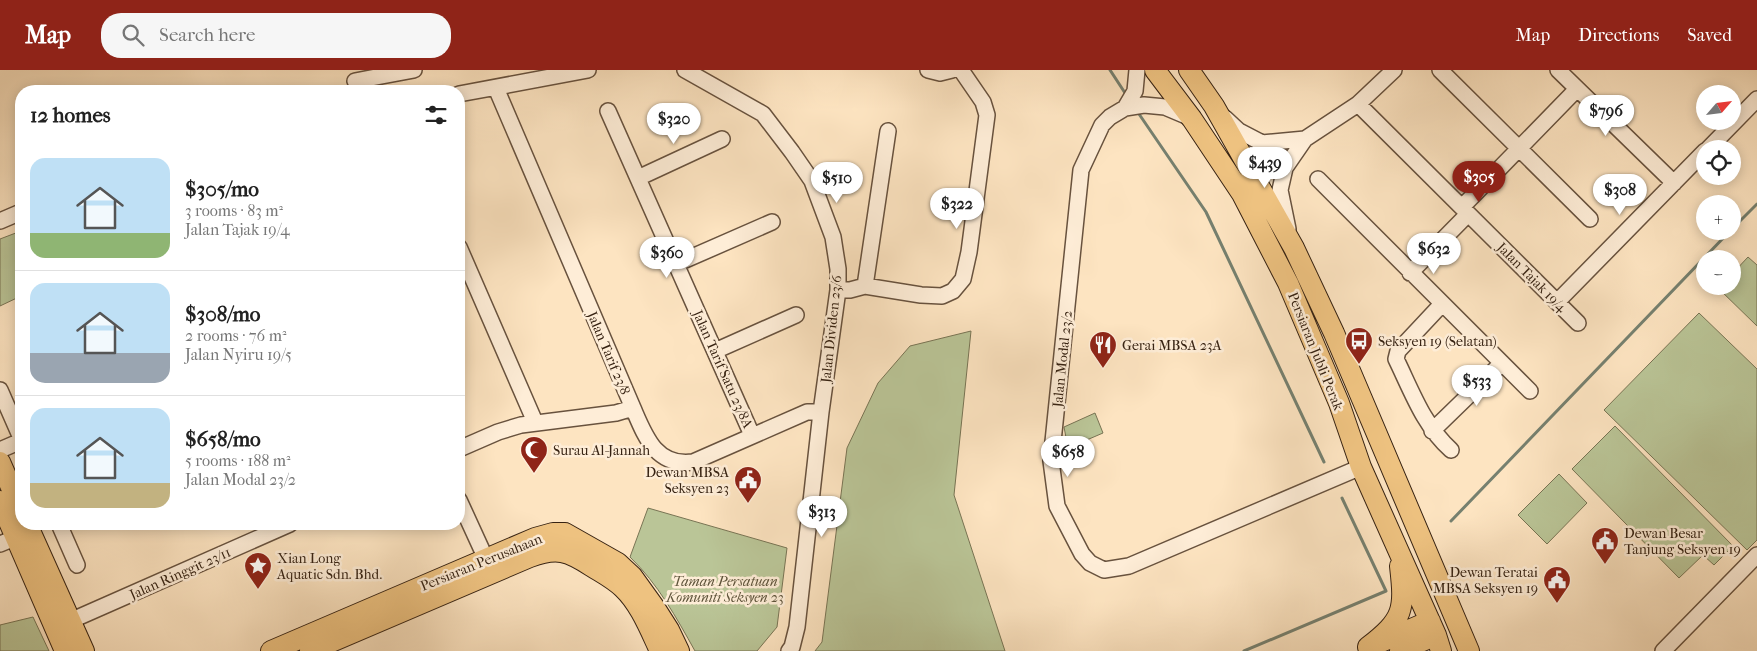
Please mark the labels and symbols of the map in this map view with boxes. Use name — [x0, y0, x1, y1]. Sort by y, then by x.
north arrow — [1696, 85, 1741, 130]
pin: $796 — [1576, 94, 1636, 137]
pin: $320 — [644, 102, 704, 145]
pin: $439 — [1235, 146, 1295, 189]
pin: $305 — [1449, 160, 1509, 203]
pin: $510 — [807, 162, 867, 204]
pin: $308 — [1590, 174, 1650, 216]
pin: $322 — [927, 188, 987, 230]
pin: $632 — [1404, 232, 1464, 275]
pin: $360 — [637, 236, 697, 279]
street label: Jalan Tajak 19/4 — [1493, 238, 1571, 316]
street label: Jalan Dividen 23/6 — [817, 274, 846, 385]
street label: Persiaran Jubli Perak — [1284, 290, 1347, 414]
street label: Jalan Tarif Satu 23/8A — [688, 307, 757, 432]
street label: Jalan Tarif 23/8 — [583, 308, 634, 397]
street label: Jalan Modal 23/2 — [1049, 310, 1076, 409]
bus stop icon: Seksyen 19 (Selatan) — [1344, 326, 1374, 365]
restaurant icon: Gerai MBSA 23A — [1088, 330, 1118, 369]
place label: Seksyen 19 (Selatan) — [1378, 333, 1497, 350]
place label: Gerai MBSA 23A — [1122, 337, 1223, 354]
pin: $533 — [1447, 364, 1507, 407]
mosque icon: Surau Al-Jannah — [519, 435, 549, 474]
pin: $658 — [1038, 436, 1098, 478]
place label: Surau Al-Jannah — [553, 442, 650, 459]
place label: Dewan MBSA Seksyen 23 — [645, 464, 730, 497]
public building icon: Dewan MBSA Seksyen 23 — [733, 465, 763, 504]
pin: $313 — [792, 496, 852, 538]
place label: Dewan Besar Tanjung Seksyen 19 — [1624, 525, 1741, 558]
public building icon: Dewan Besar Tanjung Seksyen 19 — [1590, 526, 1620, 565]
street label: Persiaran Perusahaan — [418, 530, 545, 595]
street label: Jalan Ringgit 23/11 — [126, 544, 233, 604]
place label: Xian Long Aquatic Sdn. Bhd. — [276, 550, 382, 583]
place icon: Xian Long Aquatic Sdn. Bhd. — [243, 551, 273, 590]
place label: Dewan Teratai MBSA Seksyen 19 — [1433, 564, 1538, 597]
public building icon: Dewan Teratai MBSA Seksyen 19 — [1542, 565, 1572, 604]
park label: Taman Persatuan Komuniti Seksyen 23 — [665, 573, 784, 606]

